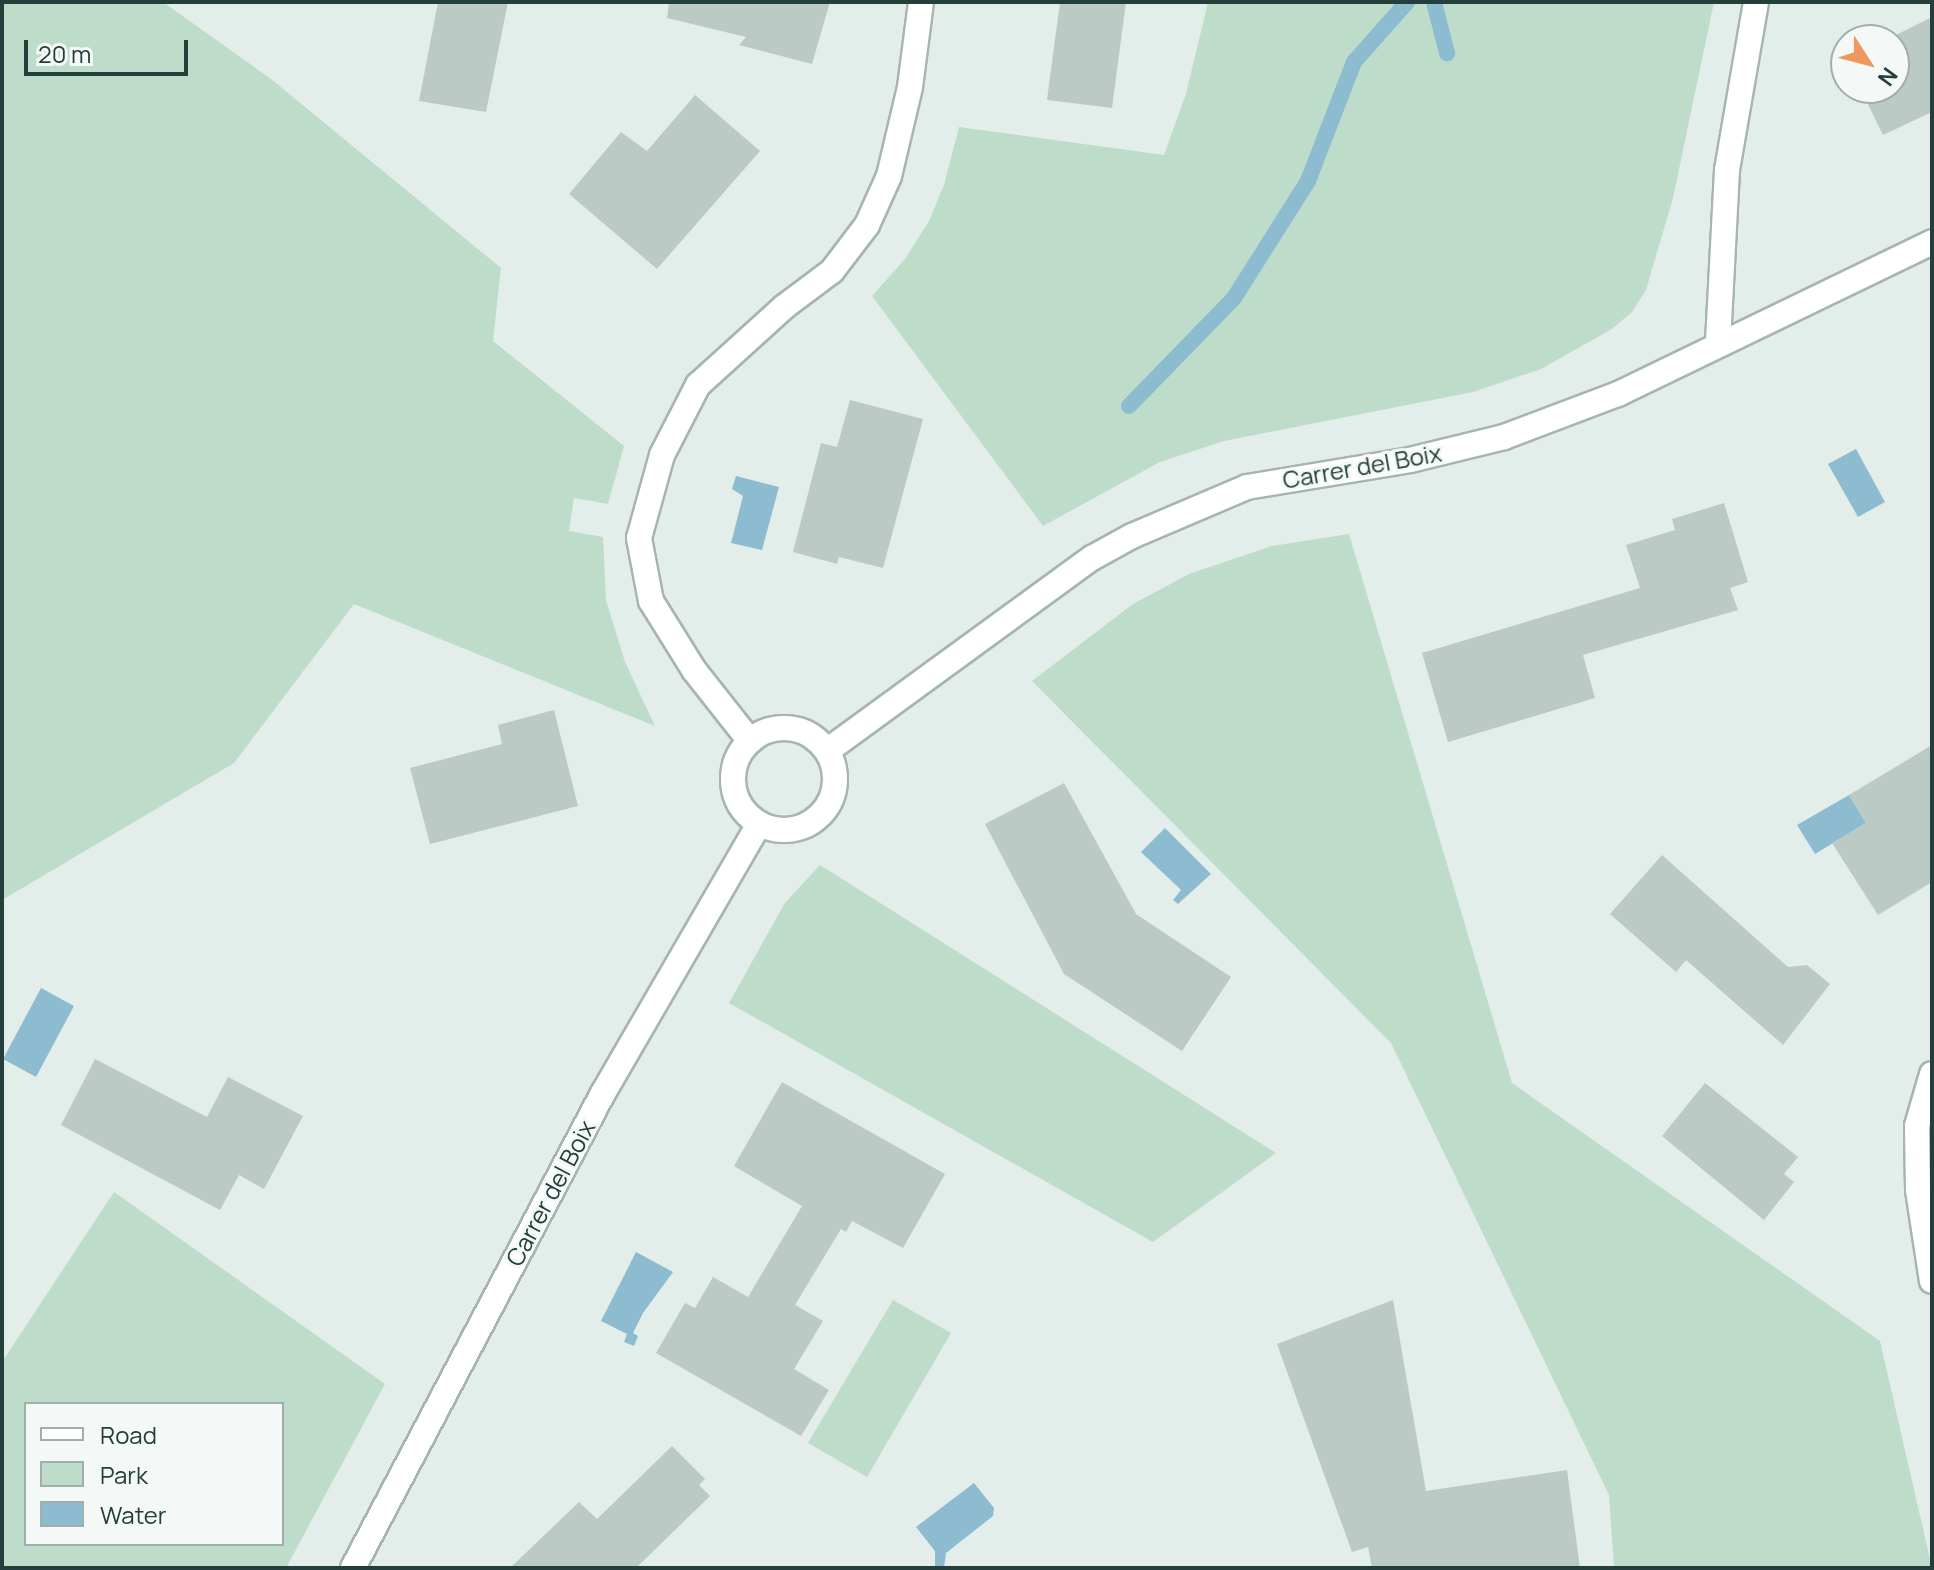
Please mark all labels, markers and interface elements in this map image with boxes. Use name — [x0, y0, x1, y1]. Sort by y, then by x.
scale bar — [28, 24, 192, 74]
north arrow — [1830, 24, 1910, 104]
text: 20 m — [38, 37, 91, 70]
text: N — [1871, 62, 1905, 92]
street label: Carrer del Boix — [1280, 438, 1444, 494]
street label: Carrer del Boix — [500, 1115, 600, 1271]
legend — [24, 1402, 284, 1546]
text: Road — [100, 1418, 157, 1451]
text: Park — [100, 1458, 148, 1491]
text: Water — [100, 1498, 167, 1531]

